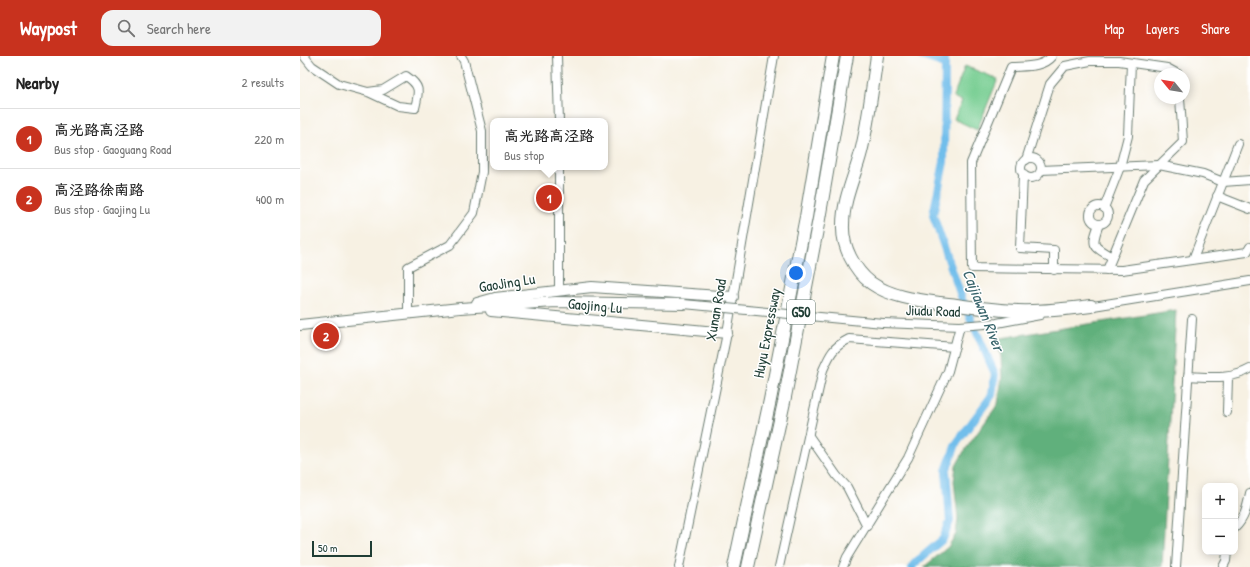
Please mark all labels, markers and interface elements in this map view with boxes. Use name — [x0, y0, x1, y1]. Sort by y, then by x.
search box — [101, 10, 381, 46]
text: Waypost — [20, 15, 77, 41]
icon: search — [115, 17, 137, 39]
text: Search here — [147, 18, 211, 39]
text: Map — [1104, 19, 1124, 38]
text: Layers — [1146, 19, 1179, 38]
text: Share — [1201, 19, 1230, 38]
north arrow — [1154, 68, 1190, 104]
text: Nearby — [16, 71, 59, 94]
text: 2 results — [242, 73, 284, 91]
popup — [490, 118, 608, 170]
text: 高光路高泾路 — [54, 119, 144, 140]
text: 高光路高泾路 — [504, 125, 594, 146]
text: 1 — [27, 130, 31, 148]
text: 220 m — [254, 130, 284, 148]
text: Bus stop · Gaoguang Road — [54, 140, 171, 158]
text: Bus stop — [504, 146, 544, 164]
text: 高泾路徐南路 — [54, 179, 144, 200]
pin: 1 — [536, 183, 562, 213]
text: 2 — [26, 190, 32, 208]
text: 400 m — [256, 190, 284, 208]
text: Bus stop · Gaojing Lu — [54, 200, 150, 218]
your location — [786, 263, 806, 283]
water label: Caijiawan River — [958, 266, 1011, 356]
street label: GaoJing Lu — [477, 268, 536, 297]
street label: Xunan Road — [700, 277, 731, 343]
street label: Huyu Expressway — [748, 286, 786, 380]
street label: Gaojing Lu — [567, 293, 623, 318]
street label: Jiudu Road — [905, 299, 961, 322]
road number: G50 — [787, 300, 815, 324]
pin: 2 — [313, 321, 339, 351]
map controls — [1202, 483, 1238, 555]
button: + — [1202, 483, 1238, 519]
button: − — [1202, 519, 1238, 555]
scale bar — [312, 539, 372, 558]
text: 50 m — [318, 541, 338, 555]

